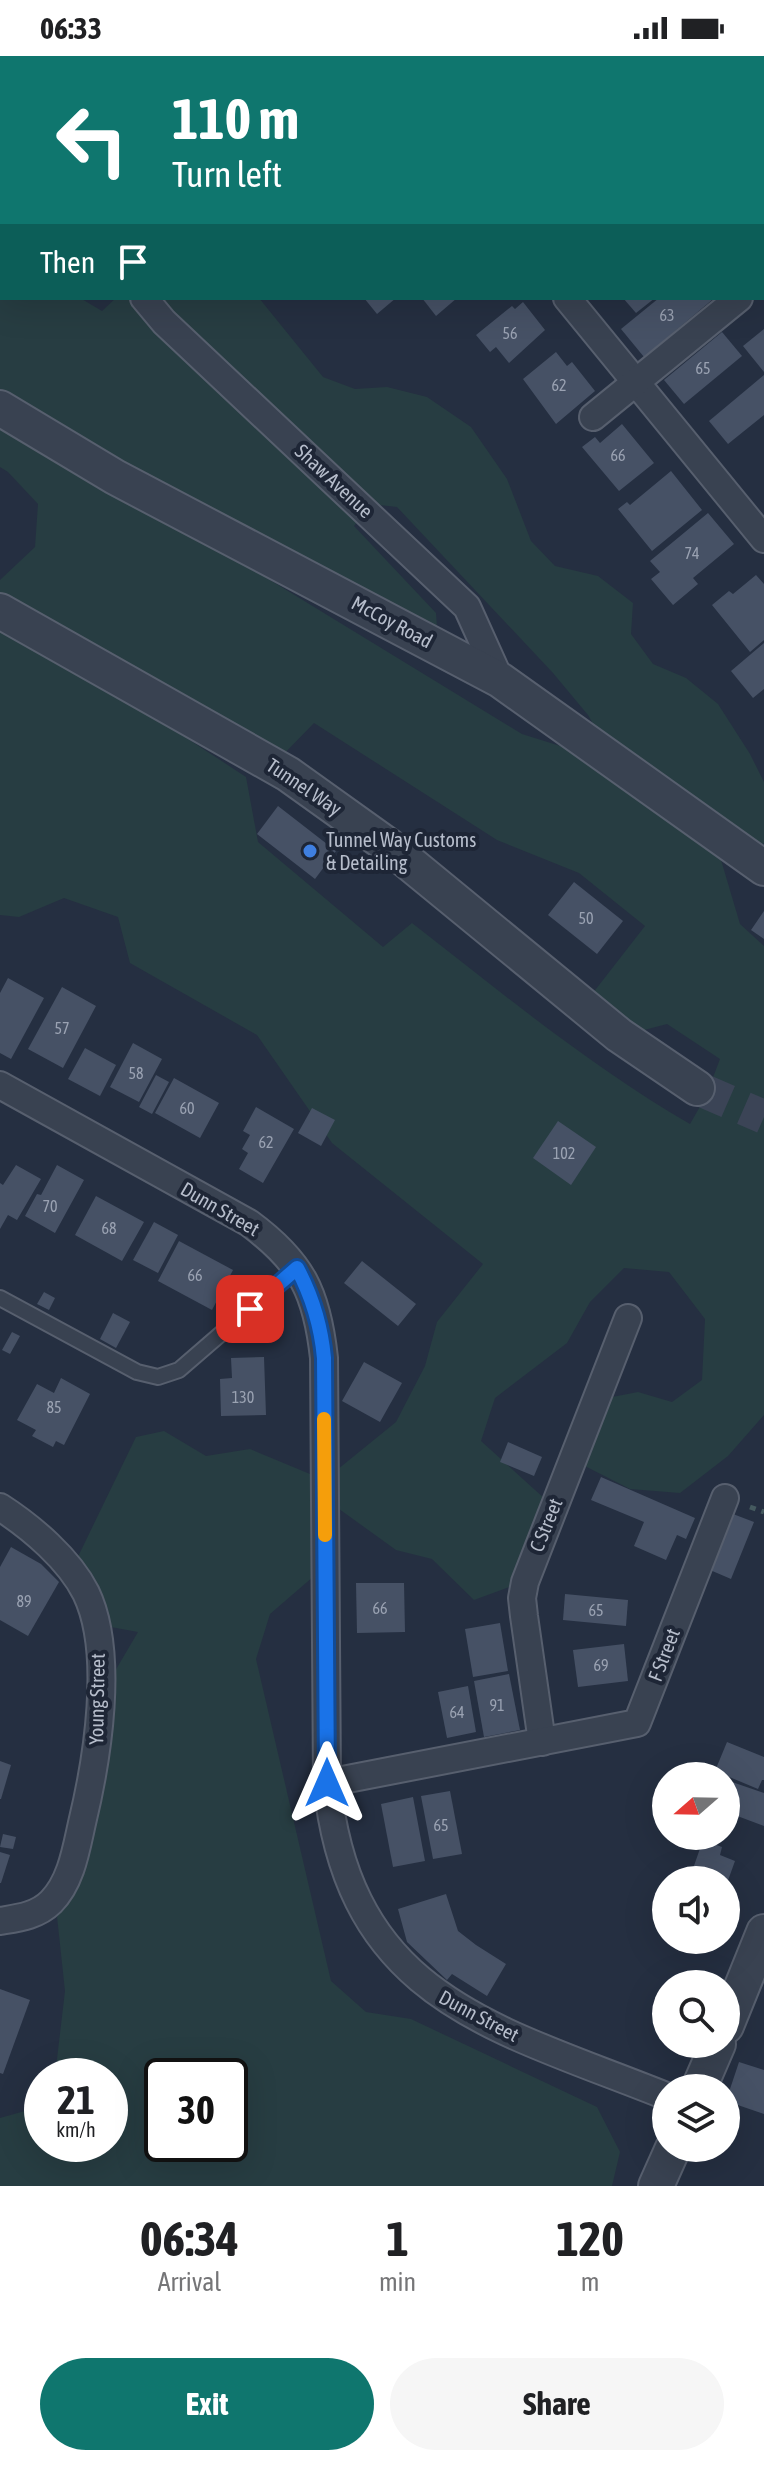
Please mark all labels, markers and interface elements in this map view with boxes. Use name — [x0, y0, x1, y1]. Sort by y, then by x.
text: 06:33 — [40, 11, 102, 45]
text: 110 m — [172, 87, 299, 151]
icon: left — [40, 88, 144, 192]
text: Turn left — [172, 153, 282, 195]
icon: arrive — [111, 240, 155, 284]
text: Then — [40, 245, 95, 279]
house number: 63 — [659, 306, 675, 324]
house number: 56 — [502, 324, 518, 342]
house number: 65 — [695, 359, 711, 377]
house number: 62 — [551, 376, 567, 394]
street label: Shaw Avenue — [291, 439, 378, 522]
house number: 66 — [610, 446, 626, 464]
house number: 74 — [684, 544, 700, 562]
street label: McCoy Road — [348, 591, 437, 652]
street label: Tunnel Way — [262, 753, 346, 820]
place label: Tunnel Way Customs & Detailing — [326, 828, 476, 874]
marker: Tunnel Way Customs & Detailing — [301, 842, 319, 860]
house number: 50 — [578, 909, 594, 927]
house number: 57 — [54, 1019, 70, 1037]
house number: 58 — [128, 1064, 144, 1082]
house number: 60 — [179, 1099, 195, 1117]
house number: 62 — [258, 1133, 274, 1151]
house number: 102 — [553, 1144, 575, 1162]
street label: Dunn Street — [177, 1177, 264, 1240]
house number: 70 — [42, 1197, 58, 1215]
house number: 68 — [101, 1219, 117, 1237]
house number: 66 — [187, 1266, 203, 1284]
pin — [216, 1275, 284, 1343]
icon: arrive — [228, 1287, 272, 1331]
house number: 130 — [232, 1388, 254, 1406]
house number: 85 — [46, 1398, 62, 1416]
street label: C Street — [524, 1494, 567, 1555]
house number: 89 — [16, 1592, 32, 1610]
house number: 66 — [372, 1599, 388, 1617]
house number: 65 — [588, 1601, 604, 1619]
street label: F Street — [643, 1625, 684, 1684]
street label: Young Street — [84, 1653, 109, 1745]
house number: 69 — [593, 1656, 609, 1674]
house number: 91 — [489, 1696, 505, 1714]
house number: 64 — [449, 1703, 465, 1721]
position arrow — [285, 1741, 369, 1825]
north arrow — [652, 1762, 740, 1850]
map controls — [652, 1762, 740, 2162]
house number: 65 — [433, 1816, 449, 1834]
button: sound — [652, 1866, 740, 1954]
button: search — [652, 1970, 740, 2058]
street label: Dunn Street — [435, 1985, 523, 2046]
speed limit sign: 30 — [144, 2058, 248, 2162]
button: layers — [652, 2074, 740, 2162]
text: 21 — [57, 2077, 95, 2122]
text: km/h — [56, 2118, 96, 2141]
text: 06:34 — [140, 2211, 239, 2266]
text: 1 — [386, 2211, 409, 2266]
text: 120 — [556, 2211, 624, 2266]
text: Arrival — [158, 2267, 221, 2297]
text: min — [379, 2267, 416, 2297]
text: m — [581, 2267, 599, 2297]
button: Exit — [40, 2358, 374, 2450]
button: Share — [390, 2358, 724, 2450]

